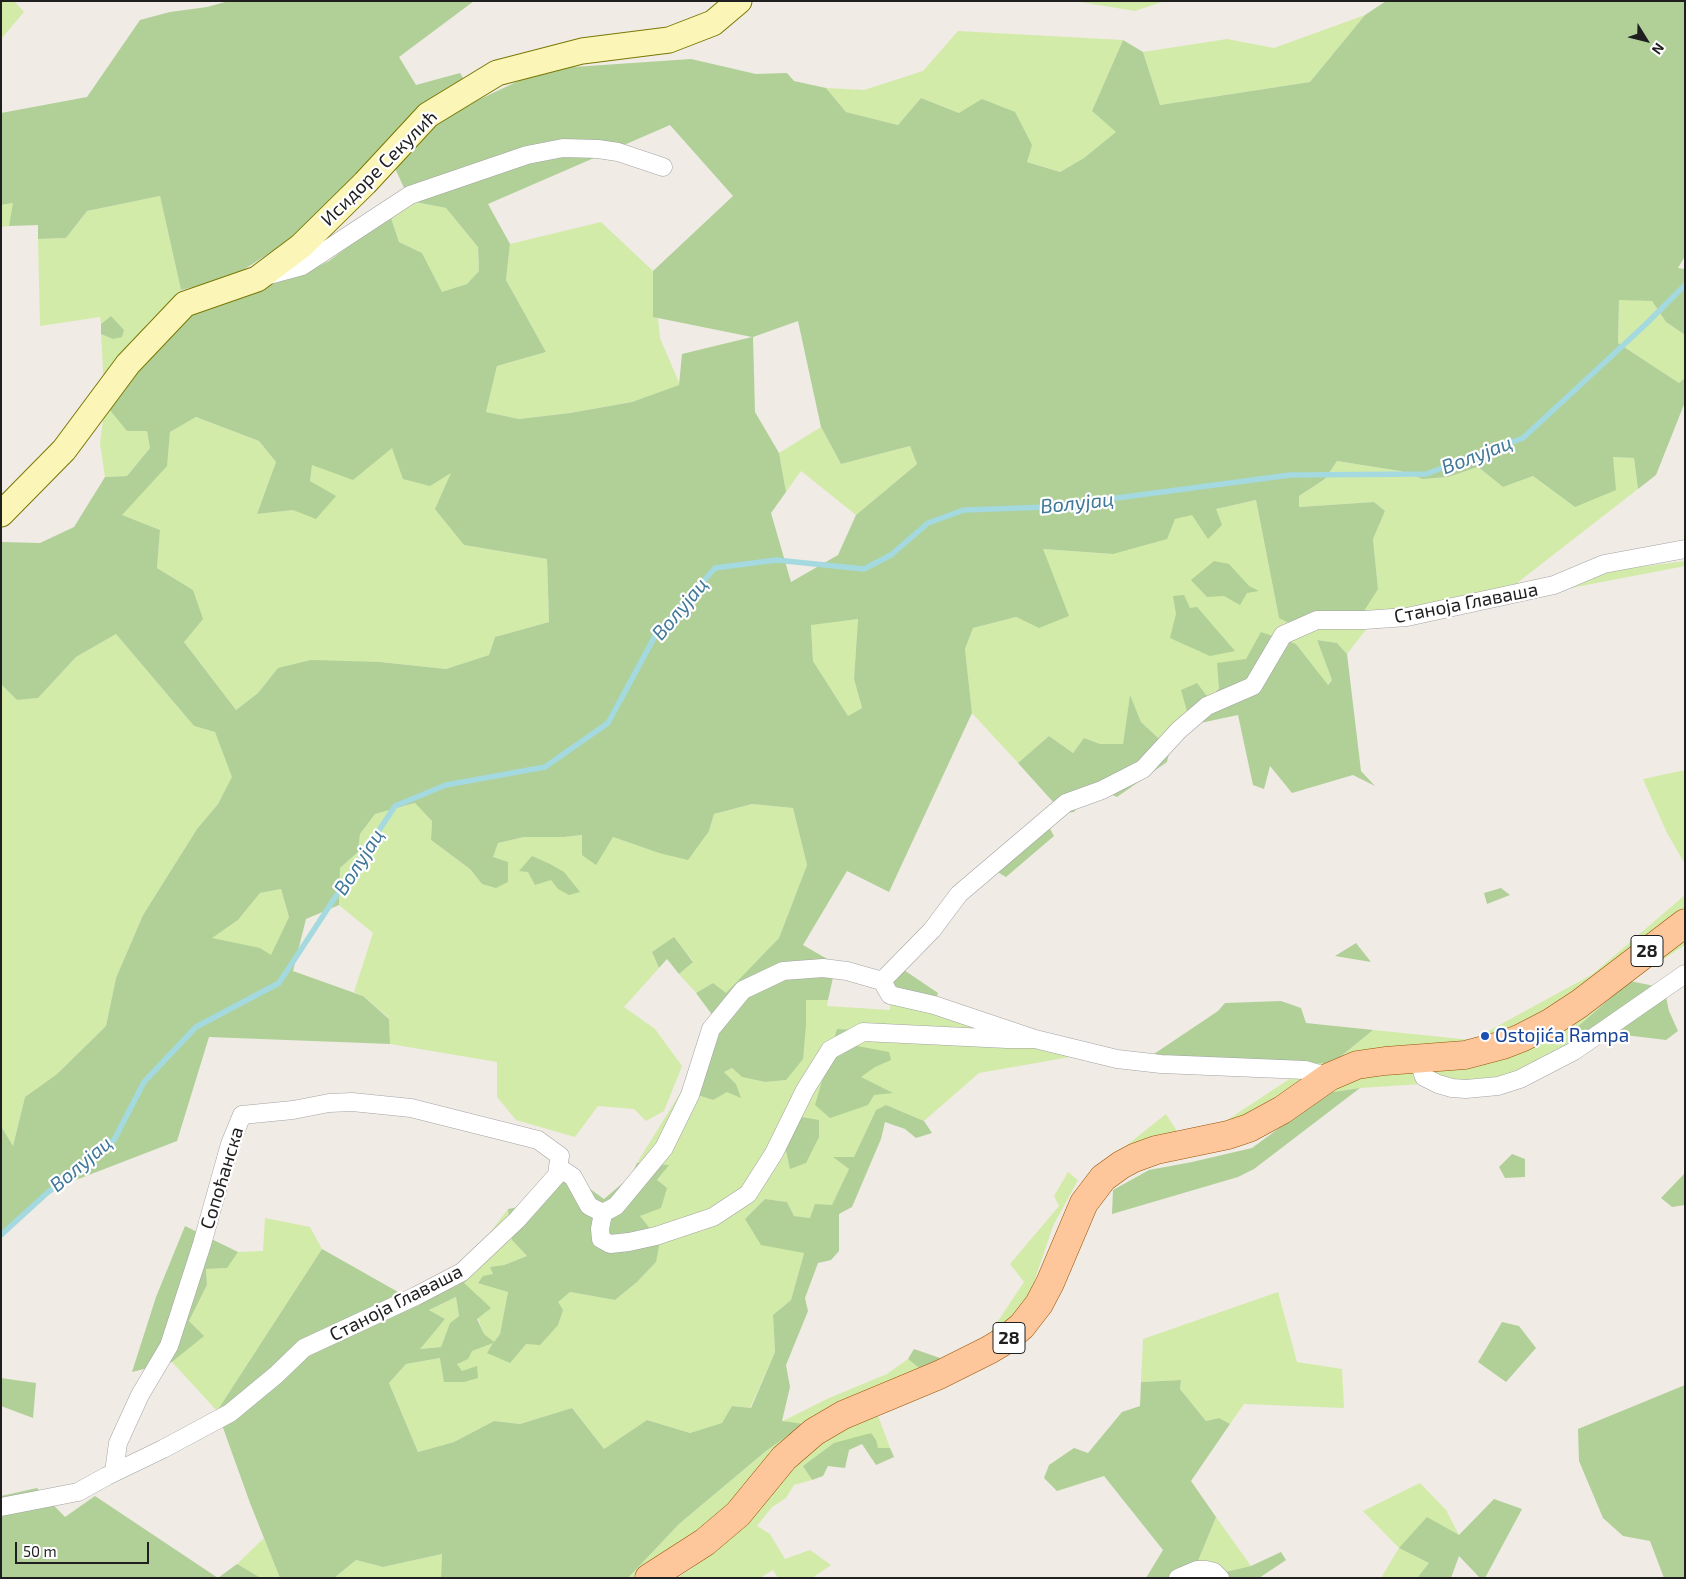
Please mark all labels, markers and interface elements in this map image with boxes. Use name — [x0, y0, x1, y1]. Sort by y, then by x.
north arrow — [1621, 15, 1671, 65]
text: N — [1649, 40, 1668, 58]
street label: Исидоре Секулић — [316, 105, 442, 231]
water label: Волујац — [1438, 431, 1516, 479]
water label: Волујац — [1039, 487, 1115, 519]
water label: Волујац — [647, 573, 713, 645]
street label: Станоја Главаша — [1392, 578, 1540, 628]
water label: Волујац — [329, 824, 389, 900]
road number: 28 — [1631, 936, 1663, 966]
place label: Ostojića Rampa — [1495, 1025, 1629, 1047]
marker: Ostojića Rampa — [1479, 1030, 1491, 1042]
street label: Сопоћанска — [196, 1124, 248, 1232]
water label: Волујац — [45, 1131, 117, 1197]
street label: Станоја Главаша — [326, 1260, 466, 1346]
road number: 28 — [993, 1322, 1025, 1354]
scale bar — [18, 1532, 151, 1564]
text: 50 m — [23, 1542, 57, 1560]

